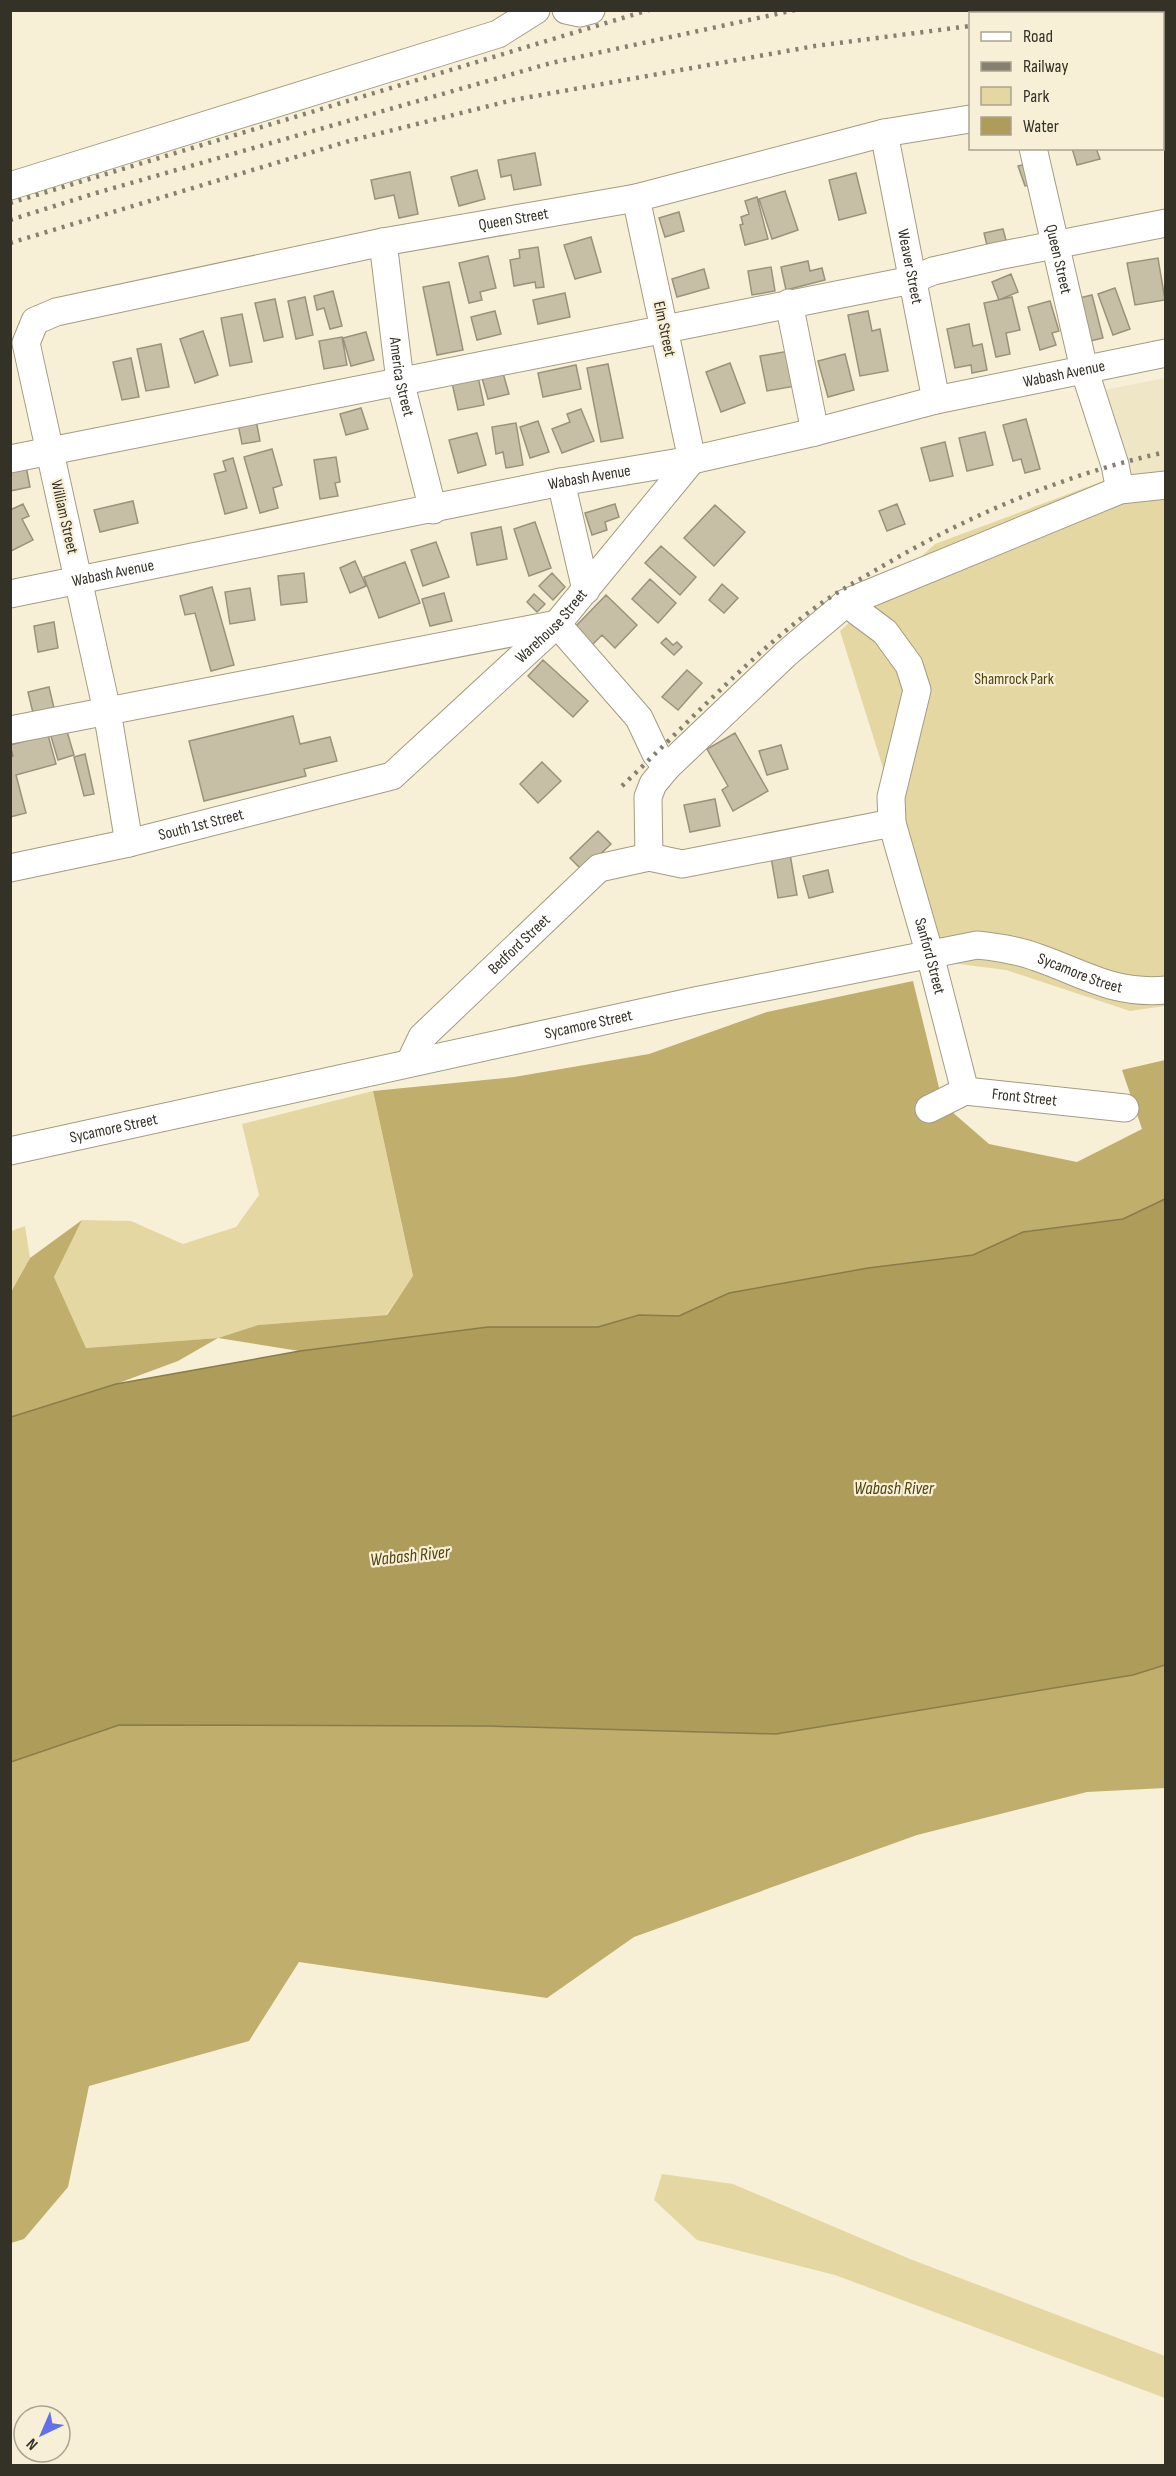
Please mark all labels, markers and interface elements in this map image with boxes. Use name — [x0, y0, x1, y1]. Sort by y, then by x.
legend — [969, 12, 1164, 150]
text: Road — [1023, 26, 1053, 47]
text: Railway — [1023, 56, 1068, 77]
text: Park — [1023, 86, 1049, 107]
text: Water — [1023, 116, 1059, 137]
street label: Queen Street — [477, 204, 550, 235]
street label: Queen Street — [1041, 223, 1076, 296]
street label: Weaver Street — [893, 227, 927, 306]
street label: Elm Street — [649, 300, 679, 359]
street label: America Street — [385, 335, 418, 418]
street label: Wabash Avenue — [1021, 356, 1107, 391]
street label: Wabash Avenue — [546, 461, 632, 494]
street label: William Street — [46, 478, 82, 556]
street label: Wabash Avenue — [70, 555, 156, 591]
street label: Warehouse Street — [511, 585, 591, 667]
park label: Shamrock Park — [974, 670, 1054, 689]
street label: South 1st Street — [157, 805, 246, 845]
street label: Bedford Street — [484, 910, 554, 978]
street label: Sanford Street — [910, 916, 949, 996]
street label: Sycamore Street — [1035, 949, 1124, 997]
street label: Sycamore Street — [543, 1006, 634, 1043]
street label: Front Street — [991, 1084, 1058, 1110]
street label: Sycamore Street — [68, 1109, 159, 1147]
water label: Wabash River — [854, 1478, 935, 1499]
water label: Wabash River — [369, 1541, 452, 1571]
north arrow — [12, 2404, 72, 2464]
text: N — [23, 2434, 42, 2454]

